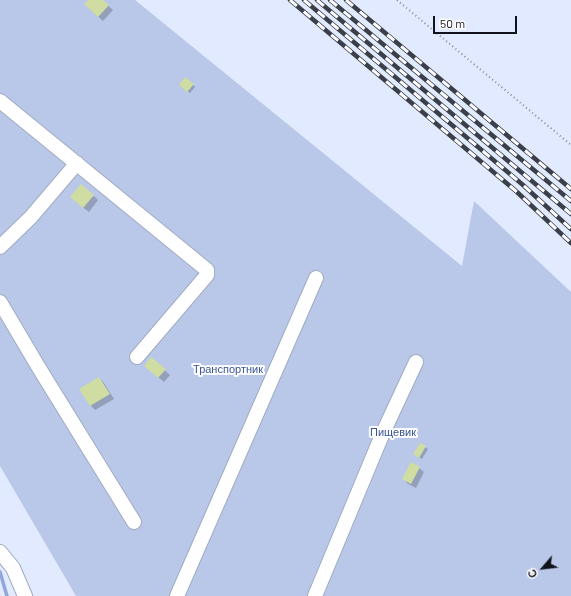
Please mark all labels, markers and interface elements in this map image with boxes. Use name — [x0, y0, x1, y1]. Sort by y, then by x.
scale bar — [435, 8, 519, 34]
text: 50 m — [440, 16, 465, 30]
park label: Транспортник — [193, 362, 263, 376]
park label: Пищевик — [370, 425, 416, 439]
north arrow — [523, 548, 563, 588]
text: С — [524, 567, 540, 580]

